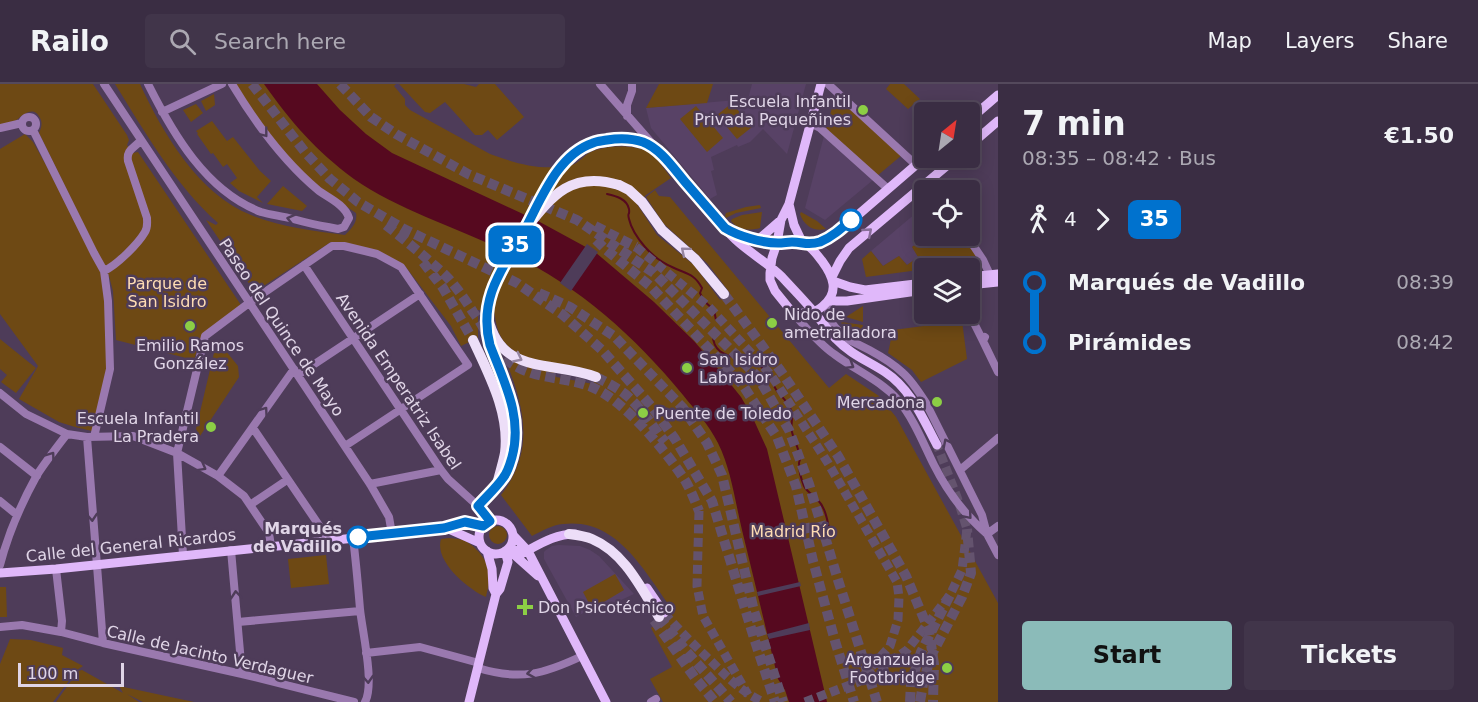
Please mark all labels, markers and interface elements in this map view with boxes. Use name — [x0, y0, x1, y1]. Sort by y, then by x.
search box — [145, 14, 565, 68]
text: Railo — [30, 25, 109, 58]
icon: search — [166, 25, 199, 58]
text: Search here — [214, 29, 346, 54]
text: Map — [1208, 29, 1252, 53]
text: Layers — [1285, 29, 1354, 53]
text: Share — [1387, 29, 1448, 53]
place label: Escuela Infantil Privada Pequeñines — [694, 92, 851, 129]
north arrow — [914, 102, 980, 168]
map controls — [914, 102, 980, 324]
marker: Escuela Infantil Privada Pequeñines — [856, 103, 870, 117]
text: 7 min — [1022, 104, 1126, 143]
text: €1.50 — [1384, 123, 1454, 148]
one-way arrow — [257, 126, 268, 137]
text: 08:35 – 08:42 · Bus — [1022, 146, 1216, 170]
button: locate — [914, 180, 980, 246]
icon: walk — [1022, 203, 1055, 236]
icon: forward — [1086, 203, 1119, 236]
text: 4 — [1064, 207, 1077, 231]
text: 35 — [1140, 207, 1169, 231]
unlabelled marker — [840, 209, 862, 231]
one-way arrow — [286, 213, 296, 226]
line badge: 35 — [488, 226, 542, 264]
one-way arrow — [861, 228, 872, 239]
text: 35 — [500, 233, 530, 257]
street label: Paseo del Quince de Mayo — [215, 235, 348, 420]
one-way arrow — [681, 247, 692, 258]
button: layers — [914, 258, 980, 324]
text: Marqués de Vadillo — [1068, 270, 1305, 295]
text: 08:39 — [1396, 270, 1454, 294]
park label: Parque de San Isidro — [127, 274, 207, 311]
street label: Avenida Emperatriz Isabel — [332, 289, 465, 473]
place label: Nido de ametralladora — [784, 305, 897, 342]
marker: Nido de ametralladora — [765, 316, 779, 330]
marker: Emilio Ramos González — [183, 319, 197, 333]
text: Pirámides — [1068, 330, 1192, 355]
text: 08:42 — [1396, 330, 1454, 354]
place label: Emilio Ramos González — [136, 336, 244, 373]
place label: San Isidro Labrador — [699, 350, 778, 387]
one-way arrow — [512, 351, 523, 362]
one-way arrow — [844, 357, 855, 368]
marker: San Isidro Labrador — [680, 361, 694, 375]
place label: Mercadona — [837, 393, 925, 412]
marker: Mercadona — [930, 395, 944, 409]
place label: Puente de Toledo — [655, 404, 792, 423]
marker: Puente de Toledo — [636, 406, 650, 420]
one-way arrow — [257, 407, 268, 418]
place label: Escuela Infantil La Pradera — [77, 409, 199, 446]
marker: Escuela Infantil La Pradera — [204, 420, 218, 434]
one-way arrow — [942, 438, 954, 449]
one-way arrow — [44, 451, 55, 462]
one-way arrow — [196, 460, 206, 471]
one-way arrow — [961, 508, 972, 519]
one-way arrow — [86, 512, 99, 521]
place label: Marqués de Vadillo — [253, 519, 342, 556]
park label: Madrid Río — [750, 522, 836, 541]
street label: Calle del General Ricardos — [25, 525, 237, 566]
marker: Marqués de Vadillo — [347, 526, 369, 548]
one-way arrow — [230, 591, 243, 600]
marker: Don Psicotécnico — [516, 598, 534, 616]
place label: Don Psicotécnico — [538, 598, 674, 617]
street label: Calle de Jacinto Verdaguer — [105, 621, 315, 688]
button: Start — [1022, 621, 1232, 690]
button: Tickets — [1244, 621, 1454, 690]
place label: Arganzuela Footbridge — [845, 650, 935, 687]
scale bar — [18, 660, 124, 688]
marker: Arganzuela Footbridge — [940, 661, 954, 675]
text: 100 m — [27, 664, 78, 683]
one-way arrow — [527, 667, 536, 679]
one-way arrow — [362, 675, 375, 684]

